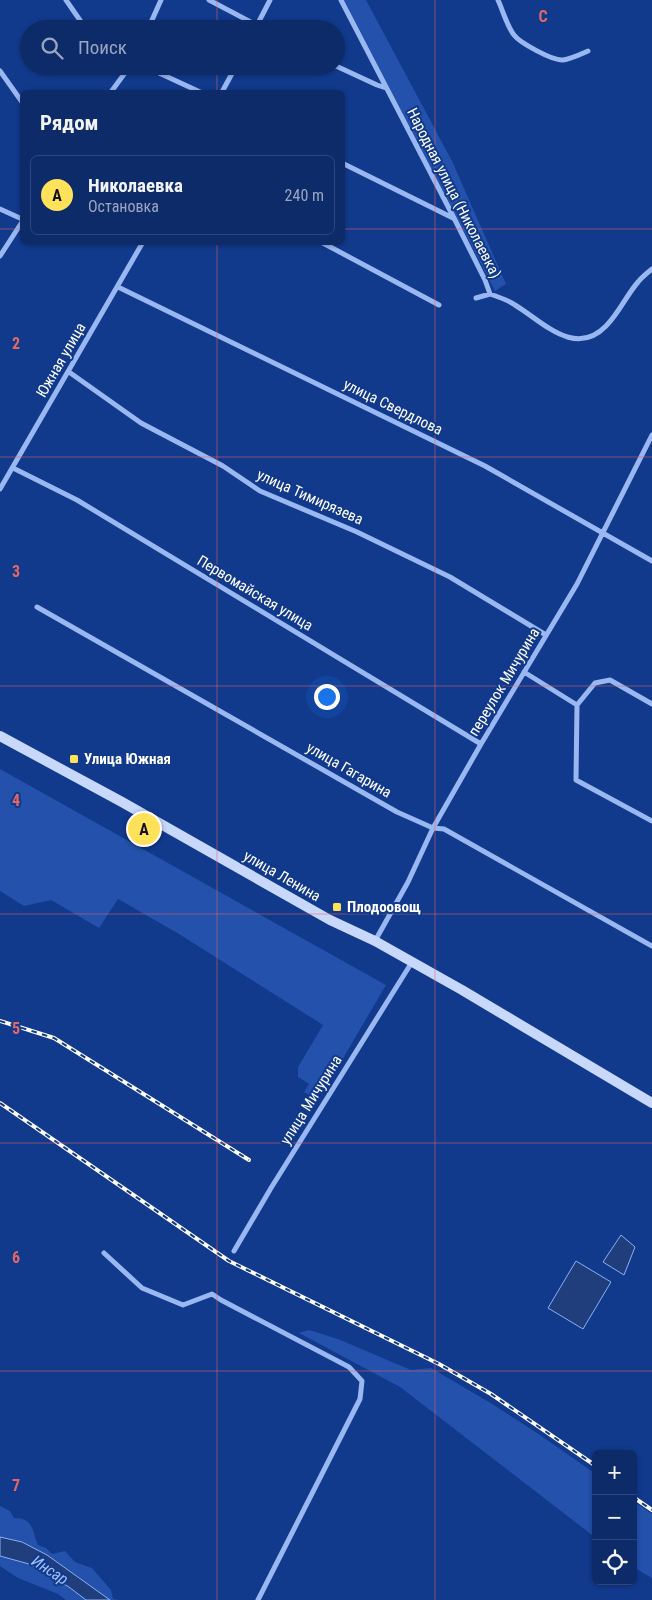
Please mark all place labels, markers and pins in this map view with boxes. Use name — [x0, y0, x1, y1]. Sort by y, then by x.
place label: Улица Южная — [84, 750, 171, 768]
marker: Улица Южная — [68, 753, 80, 765]
pin: A — [128, 810, 160, 848]
place label: Плодоовощ — [347, 898, 421, 916]
marker: Плодоовощ — [331, 901, 343, 913]

